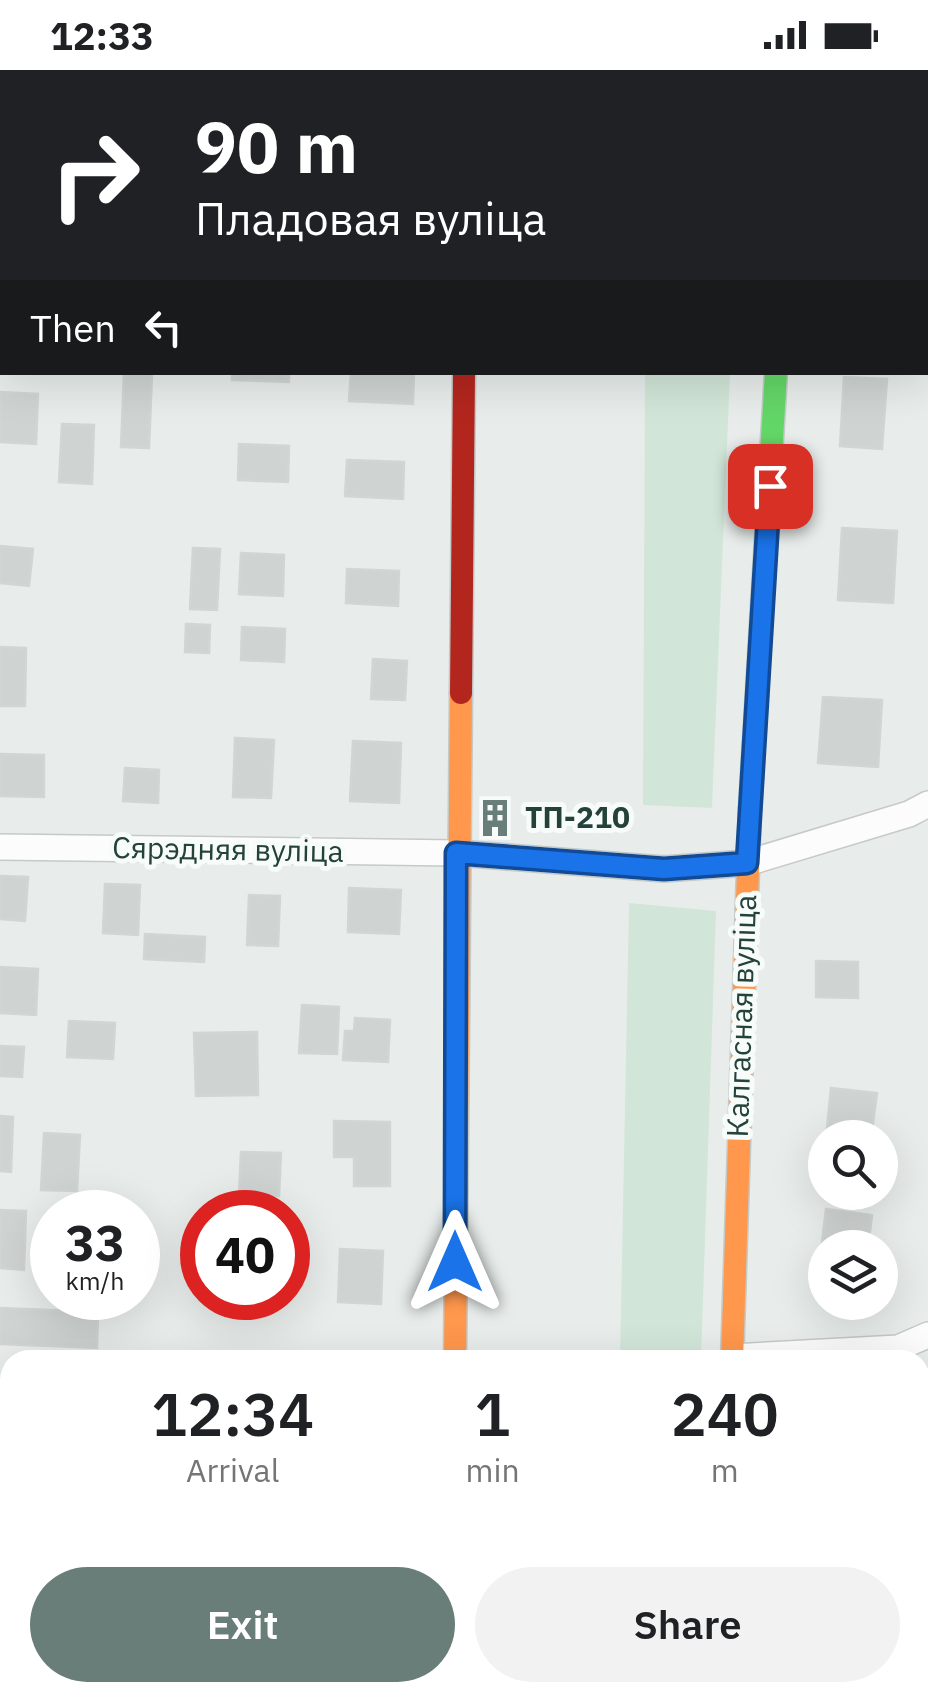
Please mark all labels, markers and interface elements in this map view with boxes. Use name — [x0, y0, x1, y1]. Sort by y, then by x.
text: 12:33 — [50, 11, 154, 60]
text: 90 m — [195, 101, 358, 192]
icon: right — [30, 110, 160, 240]
text: Пладовая вуліца — [195, 189, 547, 247]
icon: left — [136, 300, 191, 355]
text: Then — [30, 303, 116, 352]
pin — [728, 444, 813, 529]
icon: arrive — [743, 459, 798, 514]
building icon: ТП-210 — [474, 797, 516, 839]
place label: ТП-210 — [525, 797, 630, 836]
street label: Сярэдняя вуліца — [112, 827, 344, 870]
street label: Калгасная вуліца — [717, 894, 764, 1138]
map controls — [808, 1120, 898, 1320]
button: search — [808, 1120, 898, 1210]
speed limit sign: 40 — [180, 1190, 310, 1320]
text: 33 — [65, 1210, 125, 1275]
position arrow — [403, 1210, 507, 1314]
button: layers — [808, 1230, 898, 1320]
text: km/h — [66, 1264, 124, 1297]
text: 12:34 — [151, 1374, 314, 1453]
text: 1 — [475, 1374, 511, 1453]
text: 240 — [671, 1374, 779, 1453]
text: Arrival — [186, 1449, 279, 1491]
text: min — [465, 1449, 520, 1491]
text: m — [711, 1449, 739, 1491]
button: Exit — [30, 1567, 455, 1682]
button: Share — [475, 1567, 900, 1682]

